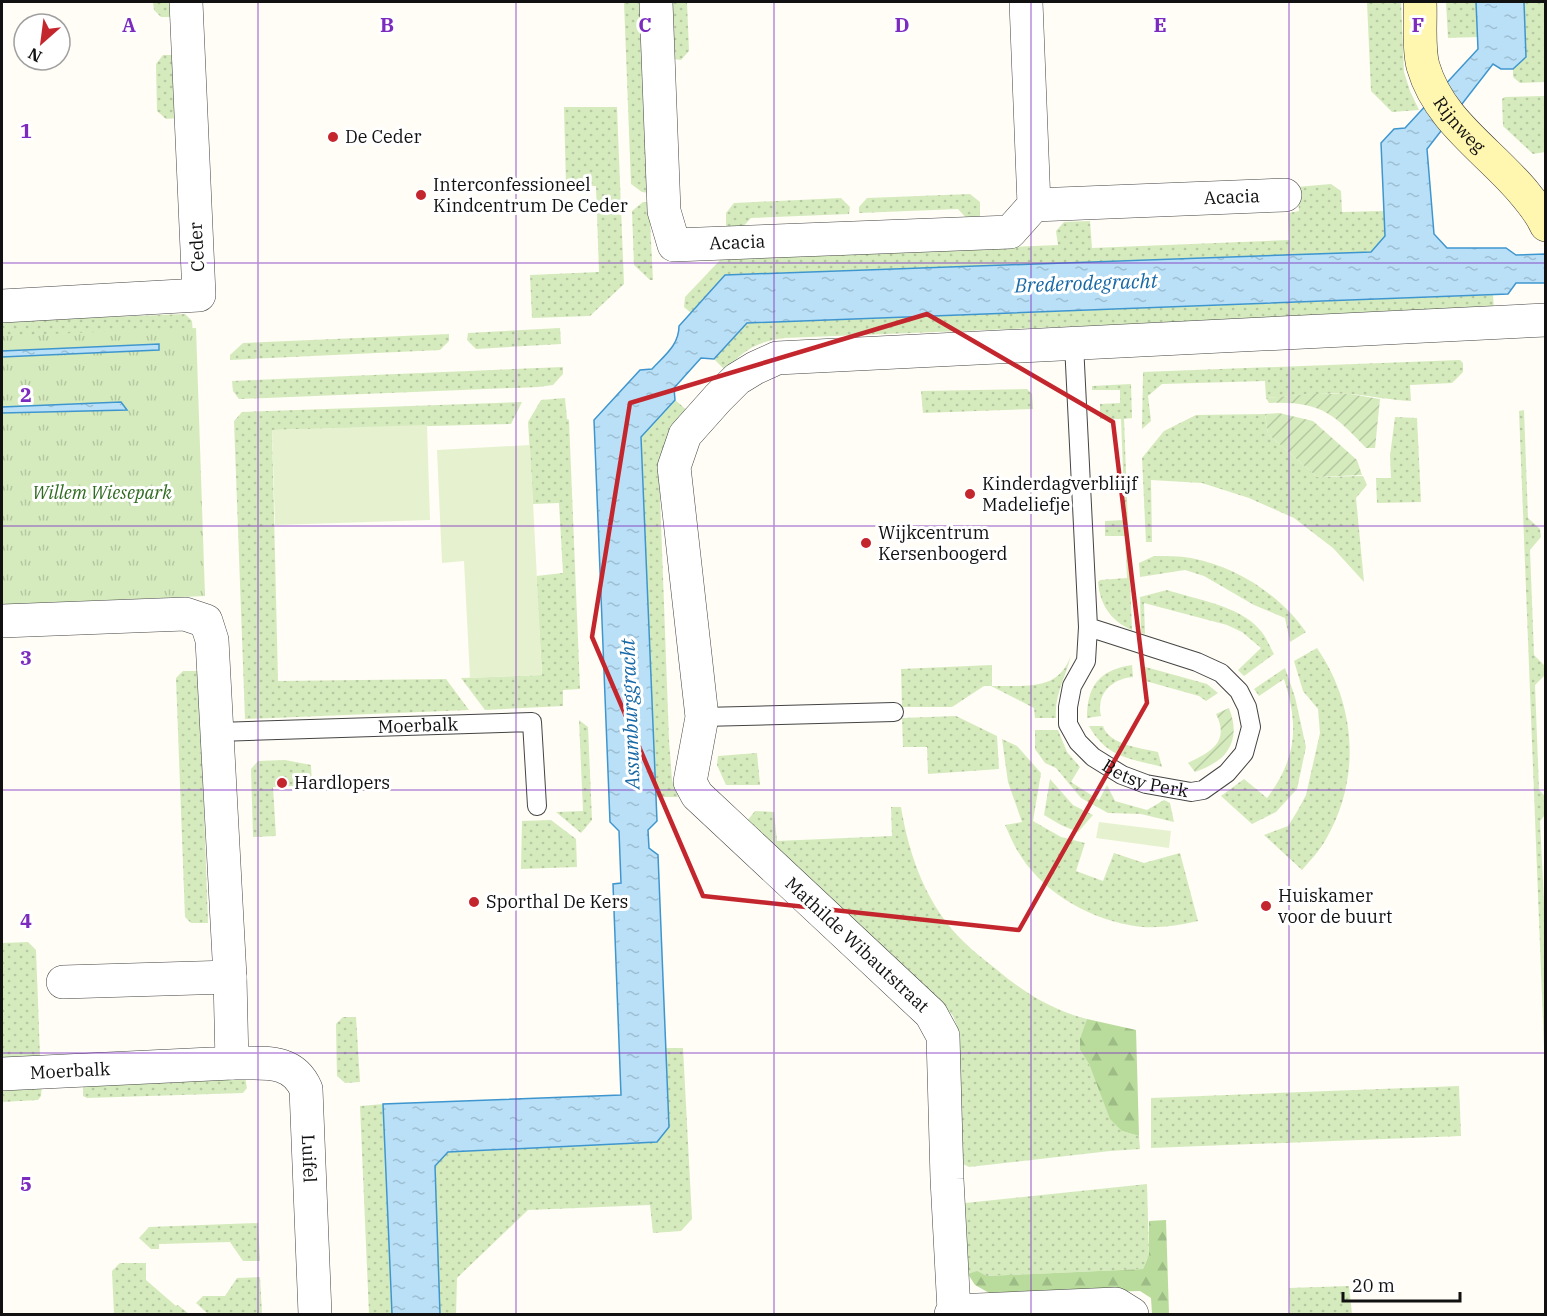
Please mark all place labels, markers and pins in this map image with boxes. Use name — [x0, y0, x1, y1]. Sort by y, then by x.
place label: De Ceder — [345, 125, 421, 148]
marker: De Ceder — [326, 130, 340, 144]
place label: Interconfessioneel Kindcentrum De Ceder — [433, 173, 628, 217]
marker: Interconfessioneel Kindcentrum De Ceder — [414, 188, 428, 202]
place label: Kinderdagverbliijf Madeliefje — [982, 472, 1139, 516]
marker: Kinderdagverbliijf Madeliefje — [963, 487, 977, 501]
place label: Wijkcentrum Kersenboogerd — [878, 521, 1008, 565]
marker: Wijkcentrum Kersenboogerd — [859, 536, 873, 550]
place label: Hardlopers — [294, 771, 390, 794]
marker: Hardlopers — [275, 776, 289, 790]
place label: Huiskamer voor de buurt — [1278, 884, 1392, 928]
place label: Sporthal De Kers — [486, 890, 628, 913]
marker: Sporthal De Kers — [467, 895, 481, 909]
marker: Huiskamer voor de buurt — [1259, 899, 1273, 913]

